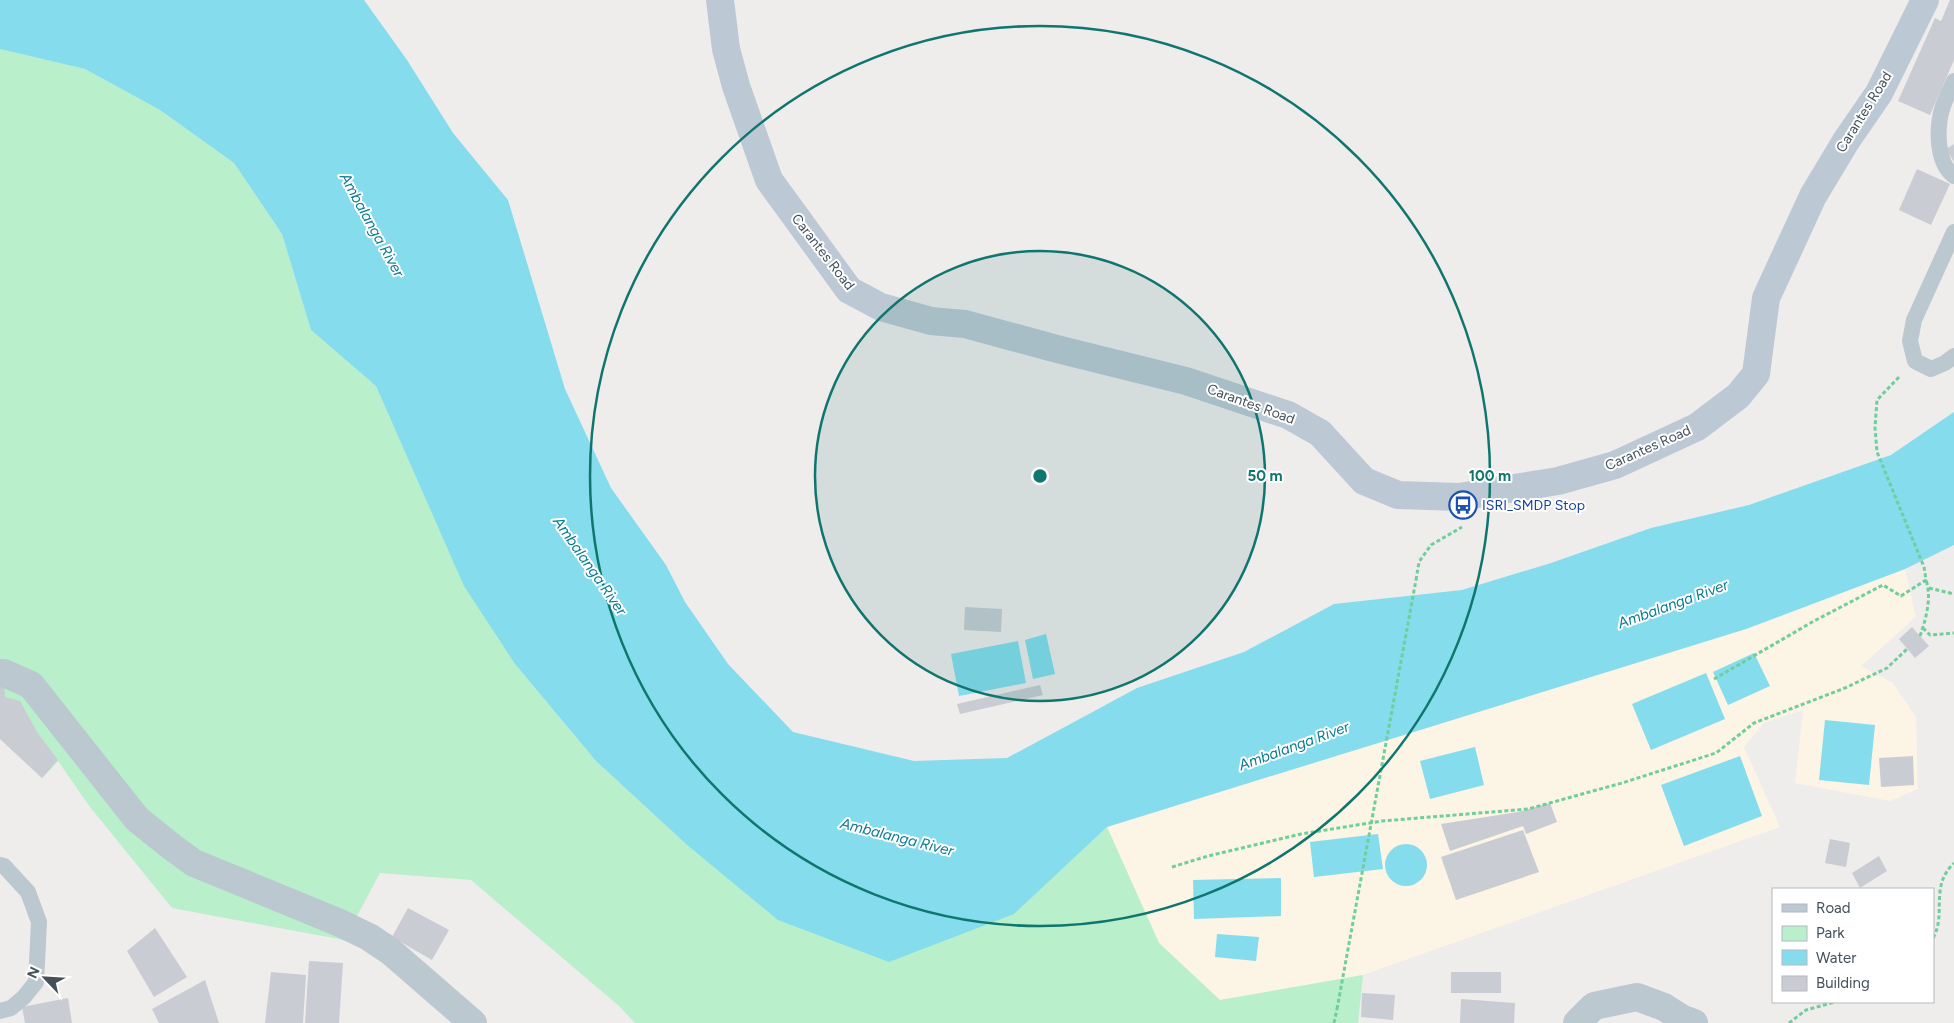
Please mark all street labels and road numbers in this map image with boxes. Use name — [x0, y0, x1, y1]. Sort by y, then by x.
street label: Carantes Road — [1832, 68, 1896, 156]
street label: Carantes Road — [788, 211, 858, 293]
street label: Carantes Road — [1205, 380, 1297, 428]
street label: Carantes Road — [1603, 422, 1693, 474]

